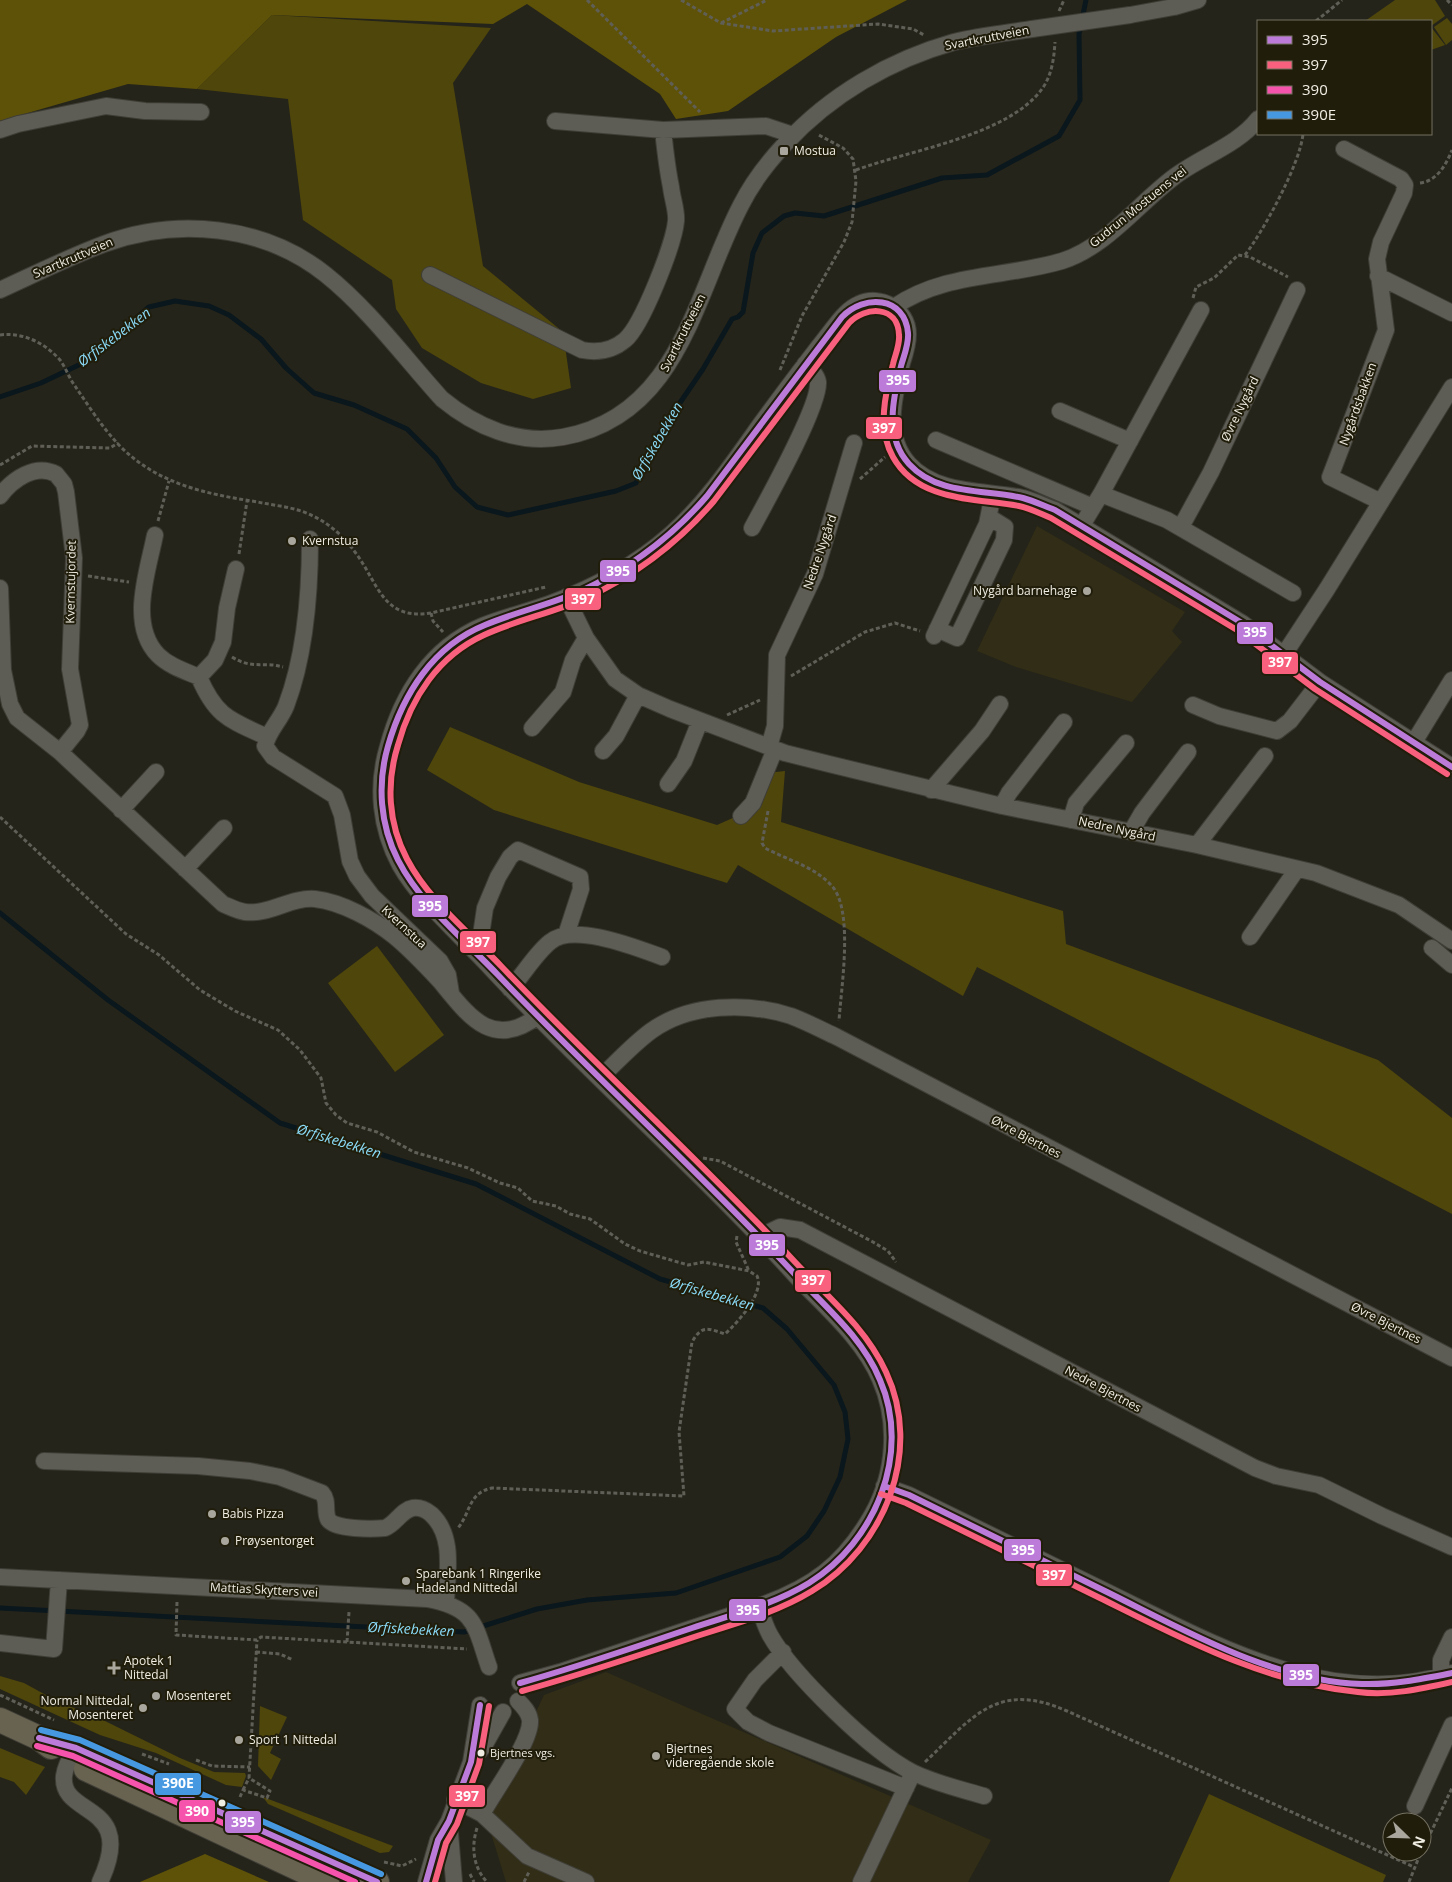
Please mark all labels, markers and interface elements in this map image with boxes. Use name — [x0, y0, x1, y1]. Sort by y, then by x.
legend — [1257, 20, 1432, 135]
street label: Svartkruttveien — [943, 21, 1030, 54]
text: 395 — [1302, 29, 1328, 49]
text: 397 — [1302, 54, 1328, 74]
text: 390 — [1302, 79, 1328, 99]
text: 390E — [1302, 104, 1336, 124]
place label: Mostua — [794, 142, 836, 159]
marker: Mostua — [778, 145, 790, 157]
street label: Gudrun Mostuens vei — [1086, 162, 1190, 251]
street label: Svartkruttveien — [30, 233, 115, 282]
street label: Svartkruttveien — [656, 291, 710, 375]
water label: Ørfiskebekken — [73, 303, 154, 370]
street label: Nygårdsbakken — [1335, 360, 1380, 448]
line badge: 395 — [878, 369, 917, 393]
text: 395 — [886, 370, 910, 389]
street label: Øvre Nygård — [1216, 373, 1263, 444]
water label: Ørfiskebekken — [627, 398, 687, 483]
line badge: 397 — [865, 416, 903, 440]
text: 397 — [872, 418, 896, 437]
street label: Nedre Nygård — [799, 512, 840, 592]
place label: Kvernstua — [302, 532, 358, 549]
marker: Kvernstua — [286, 535, 298, 547]
street label: Kvernstujordet — [61, 540, 80, 624]
line badge: 395 — [599, 559, 637, 583]
text: 395 — [606, 561, 630, 580]
place label: Nygård barnehage — [973, 582, 1077, 599]
marker: Nygård barnehage — [1081, 585, 1093, 597]
line badge: 397 — [564, 587, 602, 611]
text: 397 — [571, 589, 595, 608]
line badge: 395 — [1236, 621, 1274, 645]
text: 395 — [1243, 622, 1267, 641]
line badge: 397 — [1261, 651, 1299, 675]
text: 397 — [1268, 652, 1292, 671]
street label: Nedre Nygård — [1077, 812, 1157, 845]
line badge: 395 — [411, 894, 449, 918]
text: 395 — [418, 896, 442, 915]
street label: Kvernstua — [378, 901, 431, 952]
line badge: 397 — [459, 930, 497, 954]
text: 397 — [466, 932, 490, 951]
street label: Øvre Bjertnes — [988, 1111, 1064, 1162]
water label: Ørfiskebekken — [295, 1119, 384, 1162]
line badge: 395 — [748, 1233, 786, 1257]
text: 395 — [755, 1235, 779, 1254]
line badge: 397 — [794, 1269, 832, 1293]
text: 397 — [801, 1270, 825, 1289]
water label: Ørfiskebekken — [668, 1272, 757, 1315]
street label: Øvre Bjertnes — [1348, 1298, 1424, 1348]
street label: Nedre Bjertnes — [1062, 1361, 1145, 1416]
place label: Babis Pizza — [222, 1505, 284, 1522]
marker: Babis Pizza — [206, 1508, 218, 1520]
place label: Prøysentorget — [235, 1532, 314, 1549]
marker: Prøysentorget — [219, 1535, 231, 1547]
line badge: 395 — [1003, 1538, 1042, 1562]
text: 395 — [1011, 1540, 1035, 1559]
line badge: 397 — [1035, 1563, 1073, 1587]
place label: Sparebank 1 Ringerike Hadeland Nittedal — [416, 1565, 541, 1596]
text: 397 — [1042, 1565, 1066, 1584]
marker: Sparebank 1 Ringerike Hadeland Nittedal — [400, 1575, 412, 1587]
street label: Mattias Skytters vei — [210, 1578, 319, 1601]
line badge: 395 — [728, 1598, 767, 1622]
text: 395 — [736, 1600, 760, 1619]
water label: Ørfiskebekken — [367, 1617, 455, 1640]
place label: Apotek 1 Nittedal — [124, 1652, 173, 1683]
marker: Apotek 1 Nittedal — [108, 1662, 120, 1674]
line badge: 395 — [1282, 1663, 1320, 1687]
text: 395 — [1289, 1665, 1313, 1684]
place label: Mosenteret — [166, 1687, 231, 1704]
marker: Mosenteret — [150, 1690, 162, 1702]
place label: Normal Nittedal, Mosenteret — [40, 1692, 133, 1723]
marker: Normal Nittedal, Mosenteret — [137, 1702, 149, 1714]
place label: Sport 1 Nittedal — [249, 1731, 337, 1748]
marker: Sport 1 Nittedal — [233, 1734, 245, 1746]
place label: Bjertnes videregående skole — [666, 1740, 774, 1771]
place label: Bjertnes vgs. — [490, 1745, 555, 1760]
marker: Bjertnes vgs. — [476, 1748, 486, 1758]
marker: Bjertnes videregående skole — [650, 1750, 662, 1762]
line badge: 390E — [154, 1772, 202, 1796]
text: 390E — [162, 1773, 194, 1792]
line badge: 397 — [448, 1784, 486, 1808]
text: 397 — [455, 1786, 479, 1805]
unlabelled marker — [217, 1798, 227, 1808]
line badge: 390 — [178, 1799, 216, 1823]
text: 390 — [185, 1801, 209, 1820]
line badge: 395 — [224, 1810, 262, 1834]
text: 395 — [231, 1812, 255, 1831]
north arrow — [1382, 1812, 1432, 1862]
text: N — [1408, 1833, 1430, 1851]

